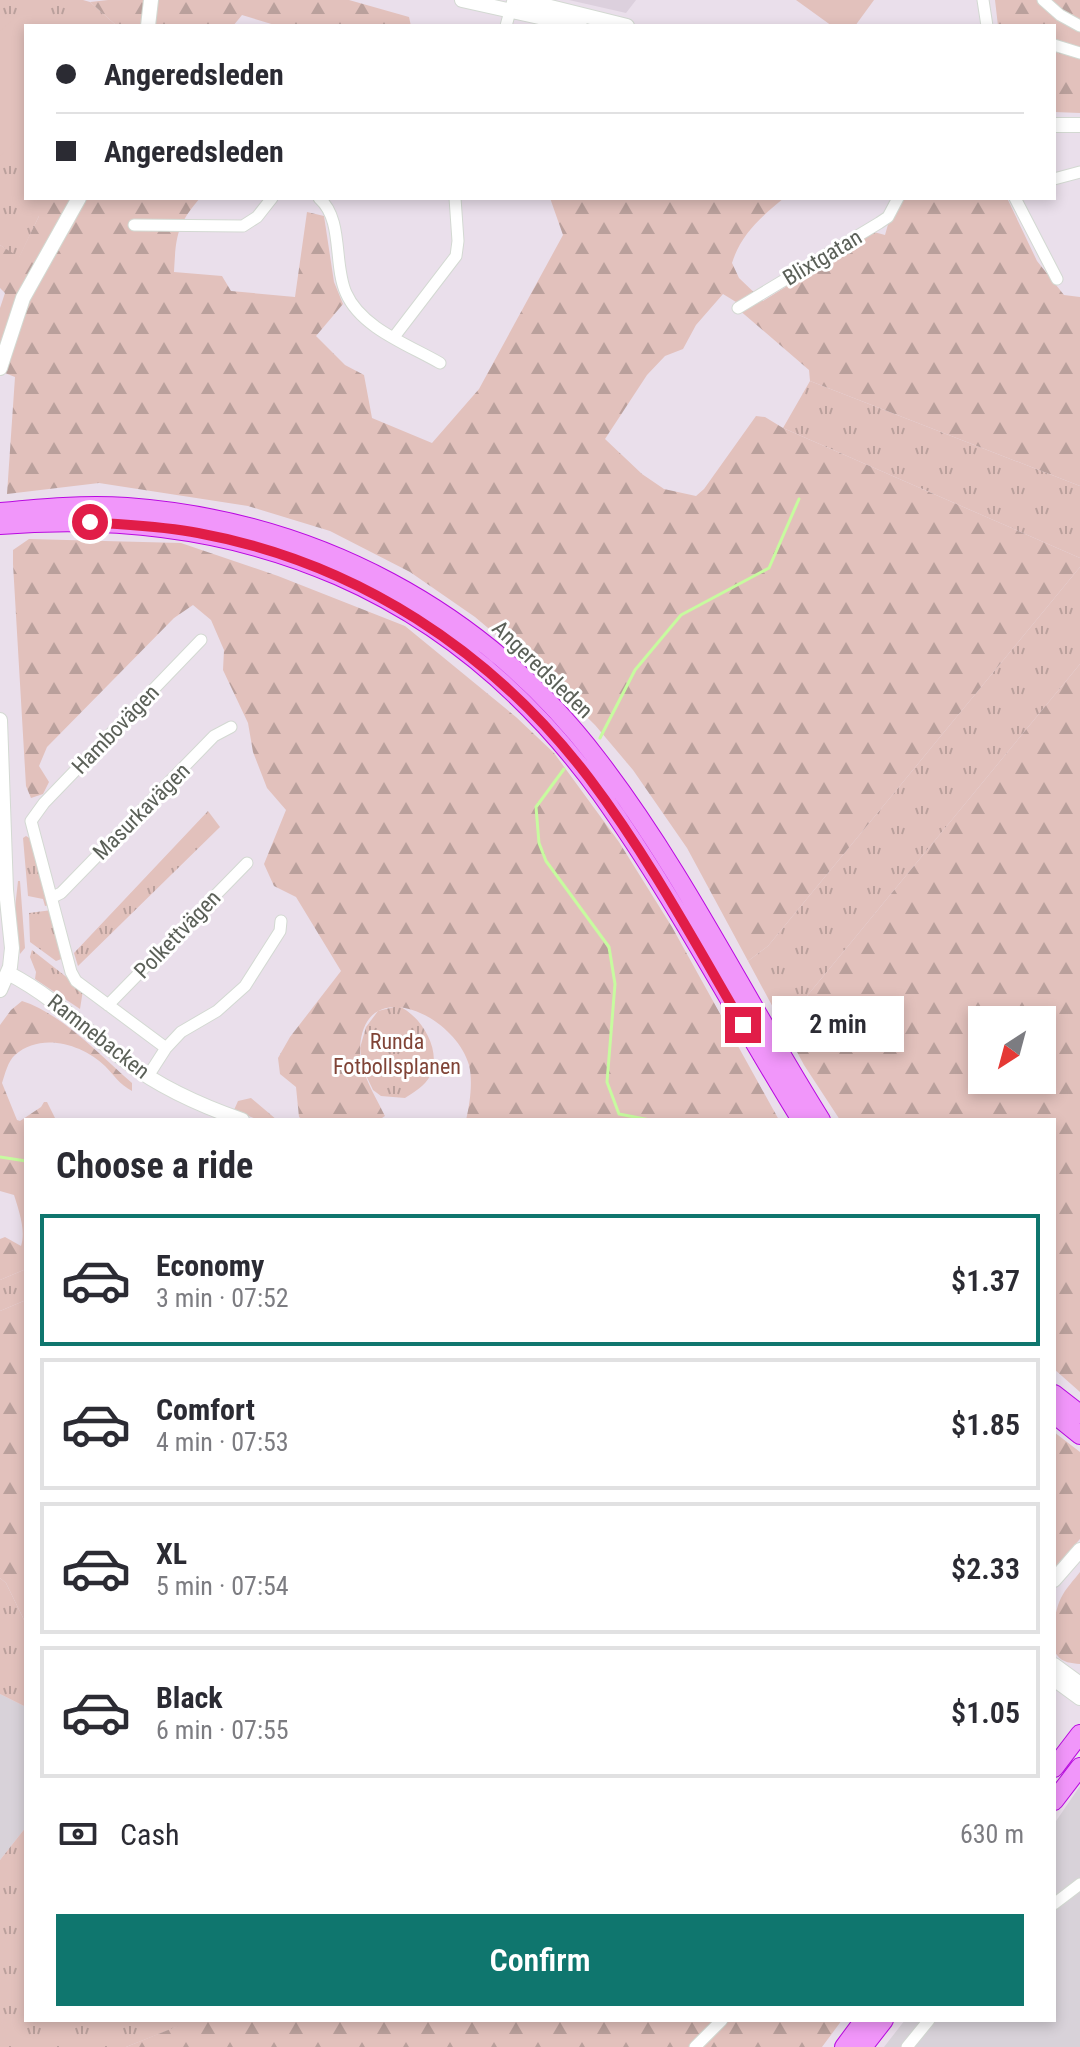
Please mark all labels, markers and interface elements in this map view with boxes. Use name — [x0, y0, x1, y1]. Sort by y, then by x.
text: Angeredsleden — [104, 57, 284, 92]
text: Angeredsleden — [104, 134, 284, 169]
street label: Blixtgatan — [778, 224, 866, 291]
route start — [72, 504, 108, 540]
street label: Angeredsleden — [487, 615, 598, 723]
street label: Hambovägen — [67, 680, 164, 779]
street label: Masurkavägen — [88, 758, 195, 865]
street label: Polkettvägen — [129, 885, 226, 984]
street label: Ramnebacken — [43, 989, 154, 1084]
callout: 2 min — [771, 997, 903, 1053]
north arrow — [968, 1006, 1056, 1094]
map controls — [968, 1006, 1056, 1094]
route end — [725, 1007, 761, 1043]
text: 2 min — [809, 1009, 867, 1039]
park label: Runda Fotbollsplanen — [333, 1029, 461, 1079]
text: Choose a ride — [56, 1145, 253, 1187]
icon: car — [60, 1244, 132, 1316]
text: Economy — [156, 1248, 264, 1283]
text: $1.37 — [951, 1263, 1020, 1298]
text: 3 min · 07:52 — [156, 1283, 289, 1313]
icon: car — [60, 1388, 132, 1460]
text: Comfort — [156, 1392, 255, 1427]
text: $1.85 — [951, 1407, 1020, 1442]
text: 4 min · 07:53 — [156, 1427, 289, 1457]
icon: car — [60, 1532, 132, 1604]
text: XL — [156, 1536, 187, 1571]
text: $2.33 — [951, 1551, 1020, 1586]
text: 5 min · 07:54 — [156, 1571, 289, 1601]
icon: car — [60, 1676, 132, 1748]
text: Black — [156, 1680, 223, 1715]
text: $1.05 — [951, 1695, 1020, 1730]
text: 6 min · 07:55 — [156, 1715, 289, 1745]
icon: cash — [56, 1812, 100, 1856]
text: Cash — [120, 1817, 180, 1852]
text: 630 m — [960, 1819, 1024, 1849]
button: Confirm — [56, 1914, 1024, 2006]

